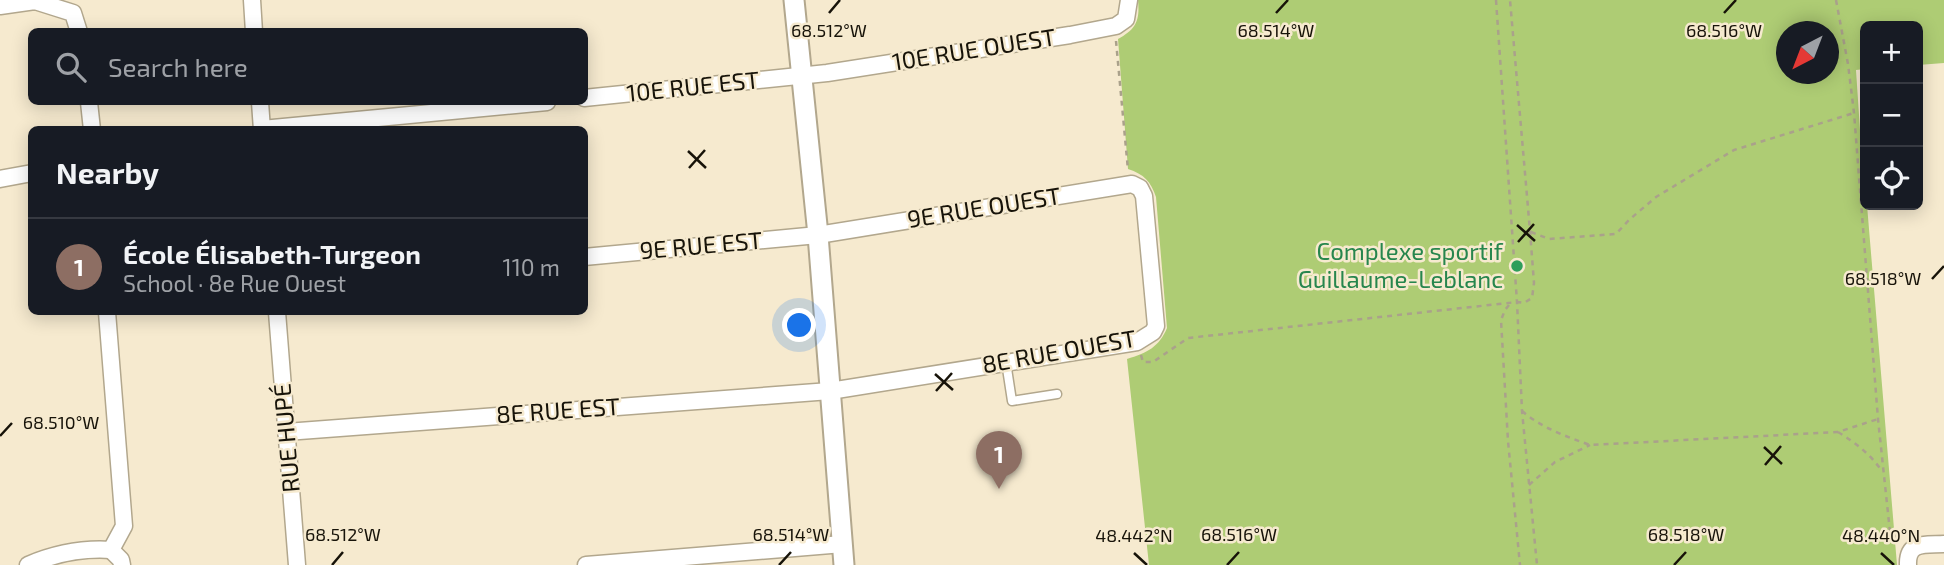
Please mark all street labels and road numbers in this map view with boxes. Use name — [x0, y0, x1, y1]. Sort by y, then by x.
street label: 10E RUE OUEST — [890, 21, 1058, 76]
street label: 10E RUE EST — [625, 64, 761, 107]
street label: 9E RUE OUEST — [905, 180, 1063, 233]
street label: 9E RUE EST — [638, 225, 763, 264]
street label: 8E RUE OUEST — [979, 323, 1138, 378]
street label: RUE HUPÉ — [266, 382, 305, 494]
street label: 8E RUE EST — [495, 391, 621, 428]

